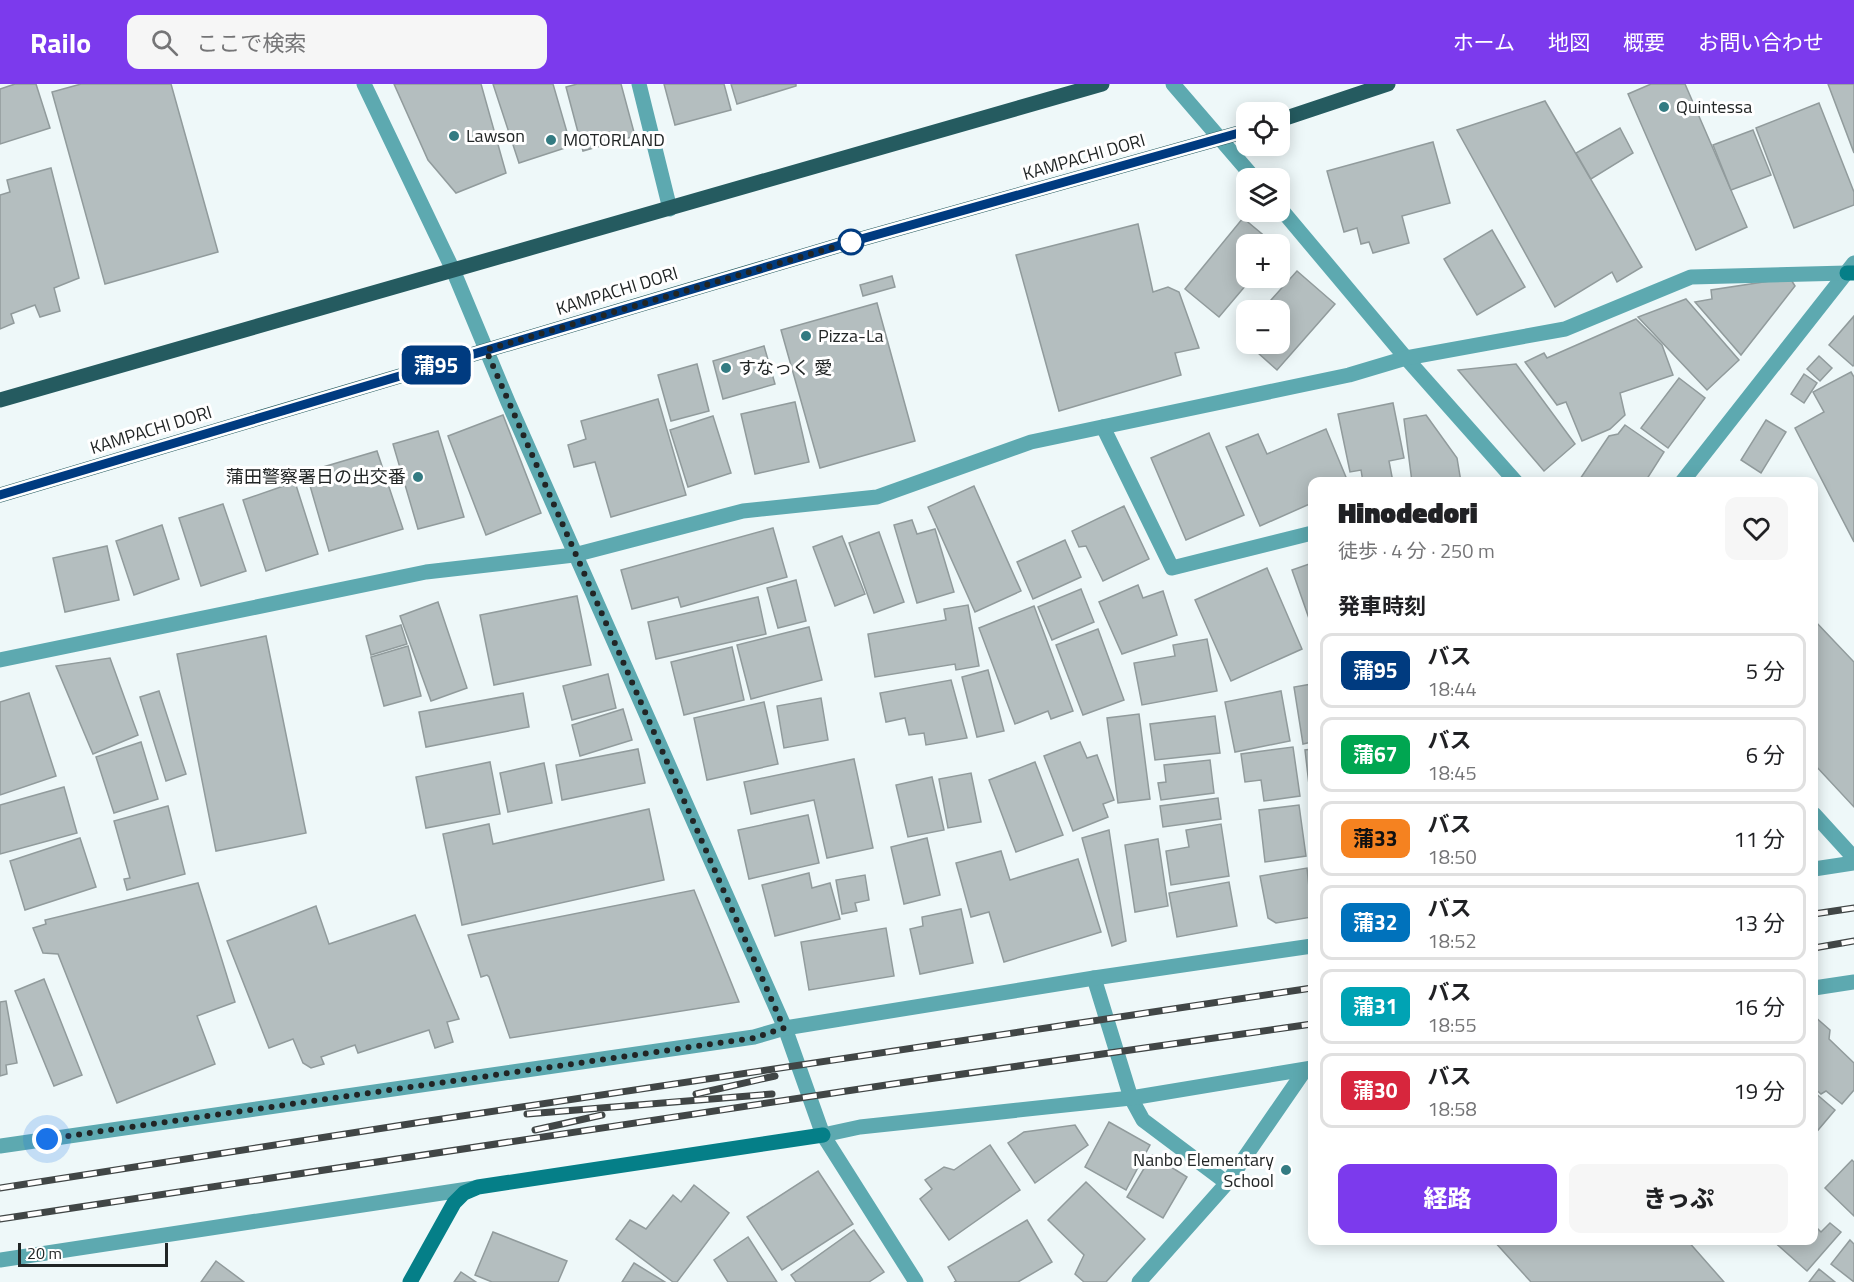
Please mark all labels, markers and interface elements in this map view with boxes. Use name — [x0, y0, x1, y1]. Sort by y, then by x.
search box — [127, 15, 547, 69]
text: Railo — [30, 21, 91, 64]
icon: search — [148, 26, 181, 59]
text: ここで検索 — [196, 26, 306, 60]
text: ホーム — [1453, 26, 1515, 58]
text: 地図 — [1548, 26, 1590, 58]
text: 概要 — [1623, 26, 1665, 58]
text: お問い合わせ — [1698, 26, 1824, 58]
place label: Quintessa — [1676, 93, 1752, 120]
marker: Quintessa — [1657, 100, 1671, 114]
map controls — [1236, 102, 1290, 354]
button: locate — [1236, 102, 1290, 156]
place label: Lawson — [466, 122, 525, 149]
place label: MOTORLAND — [563, 126, 665, 153]
street label: KAMPACHI DORI — [1020, 126, 1148, 187]
marker: Lawson — [447, 129, 461, 143]
marker: MOTORLAND — [544, 133, 558, 147]
button: layers — [1236, 168, 1290, 222]
unlabelled marker — [838, 229, 864, 255]
button: + — [1236, 234, 1290, 288]
street label: KAMPACHI DORI — [553, 259, 681, 322]
button: − — [1236, 300, 1290, 354]
place label: Pizza-La — [818, 322, 884, 349]
marker: Pizza-La — [799, 329, 813, 343]
line badge: 蒲95 — [402, 346, 470, 384]
text: 蒲95 — [414, 349, 458, 381]
place label: すなっく 愛 — [738, 354, 832, 381]
marker: すなっく 愛 — [719, 361, 733, 375]
street label: KAMPACHI DORI — [87, 398, 215, 461]
place label: 蒲田警察署日の出交番 — [226, 463, 406, 490]
marker: 蒲田警察署日の出交番 — [411, 470, 425, 484]
text: Hinodedori — [1338, 491, 1477, 534]
button: heart — [1725, 497, 1788, 560]
text: 徒歩 · 4 分 · 250 m — [1338, 535, 1495, 566]
text: 発車時刻 — [1338, 589, 1426, 623]
text: バス — [1428, 639, 1472, 673]
text: 蒲95 — [1353, 654, 1398, 686]
text: 5 分 — [1746, 654, 1785, 688]
text: 18:44 — [1428, 673, 1477, 704]
text: バス — [1428, 723, 1472, 757]
text: 蒲67 — [1353, 738, 1398, 770]
text: 6 分 — [1746, 738, 1785, 772]
text: 18:45 — [1428, 757, 1477, 788]
text: バス — [1428, 807, 1472, 841]
text: 蒲33 — [1353, 822, 1398, 854]
text: 11 分 — [1734, 822, 1785, 856]
text: 18:50 — [1428, 841, 1477, 872]
text: バス — [1428, 891, 1472, 925]
text: 蒲32 — [1353, 906, 1398, 938]
text: 13 分 — [1734, 906, 1785, 940]
text: 18:52 — [1428, 925, 1477, 956]
text: バス — [1428, 975, 1472, 1009]
text: 蒲31 — [1353, 990, 1398, 1022]
text: 16 分 — [1734, 990, 1785, 1024]
text: 18:55 — [1428, 1009, 1477, 1040]
text: バス — [1428, 1059, 1472, 1093]
text: 蒲30 — [1353, 1074, 1398, 1106]
text: 19 分 — [1734, 1074, 1785, 1108]
text: 18:58 — [1428, 1093, 1477, 1124]
your location — [32, 1124, 62, 1154]
place label: Nanbo Elementary School — [1133, 1146, 1274, 1194]
marker: Nanbo Elementary School — [1279, 1163, 1293, 1177]
button: 経路 — [1338, 1164, 1557, 1233]
button: きっぷ — [1569, 1164, 1788, 1233]
scale bar — [18, 1240, 168, 1268]
text: 20 m — [27, 1241, 62, 1265]

